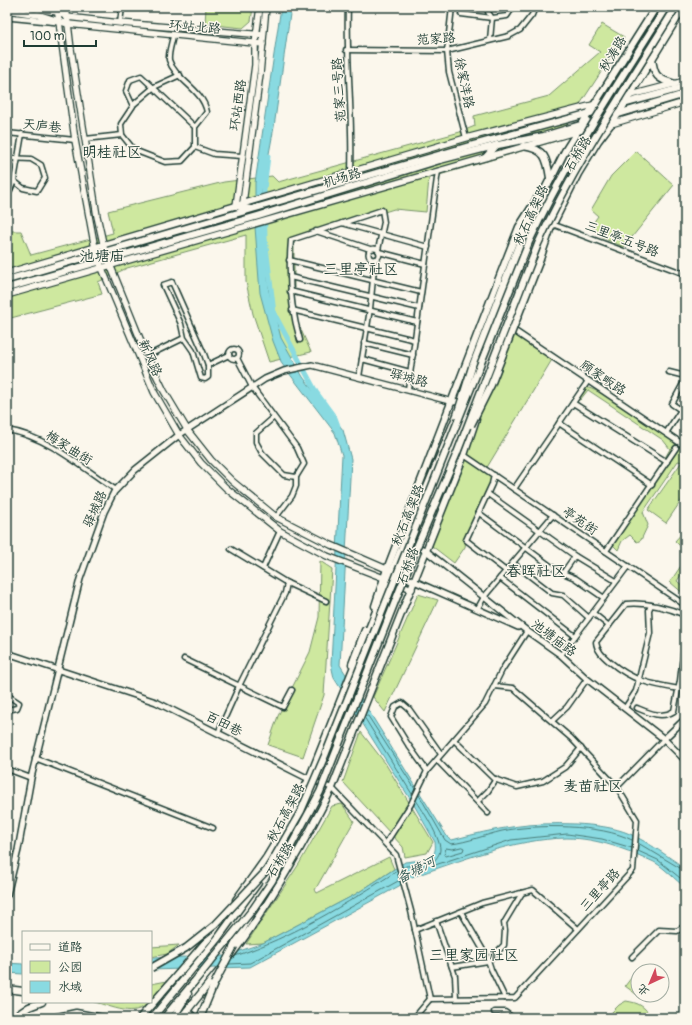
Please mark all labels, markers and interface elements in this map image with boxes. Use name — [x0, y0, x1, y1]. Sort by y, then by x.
street label: 环站北路 — [168, 17, 222, 37]
scale bar — [24, 22, 96, 48]
text: 100 m — [30, 29, 65, 44]
street label: 范家路 — [416, 30, 456, 48]
street label: 秋涛路 — [596, 33, 630, 75]
street label: 徐家洋路 — [451, 56, 477, 110]
street label: 范家三号路 — [329, 57, 349, 123]
street label: 环站西路 — [226, 78, 250, 132]
street label: 天庐巷 — [22, 116, 62, 136]
street label: 石桥路 — [561, 133, 595, 175]
district label: 明桂社区 — [82, 143, 142, 162]
street label: 机场路 — [321, 165, 363, 191]
street label: 秋石高架路 — [510, 182, 552, 248]
street label: 三里亭五号路 — [583, 218, 661, 260]
district label: 池塘庙 — [79, 247, 125, 266]
district label: 三里亭社区 — [323, 260, 399, 279]
street label: 新风路 — [135, 337, 165, 379]
street label: 顾家畈路 — [577, 357, 629, 399]
street label: 驿城路 — [388, 365, 430, 391]
street label: 梅家曲街 — [43, 427, 95, 469]
street label: 秋石高架路 — [388, 482, 428, 548]
street label: 驿城路 — [80, 488, 110, 530]
street label: 亭苑街 — [559, 503, 601, 539]
street label: 石桥路 — [394, 545, 422, 587]
district label: 春晖社区 — [506, 562, 566, 581]
street label: 池塘庙路 — [528, 616, 580, 660]
street label: 百田巷 — [203, 708, 245, 740]
district label: 麦苗社区 — [563, 777, 623, 796]
street label: 秋石高架路 — [264, 781, 308, 845]
street label: 石桥路 — [263, 839, 297, 881]
water label: 备塘河 — [393, 852, 440, 887]
street label: 三里亭路 — [577, 865, 623, 915]
legend — [22, 931, 152, 1003]
text: 道路 — [58, 940, 82, 955]
district label: 三里家园社区 — [429, 946, 519, 965]
text: 公园 — [58, 960, 82, 975]
north arrow — [630, 963, 670, 1003]
text: 水域 — [58, 980, 82, 995]
text: 北 — [635, 981, 652, 998]

